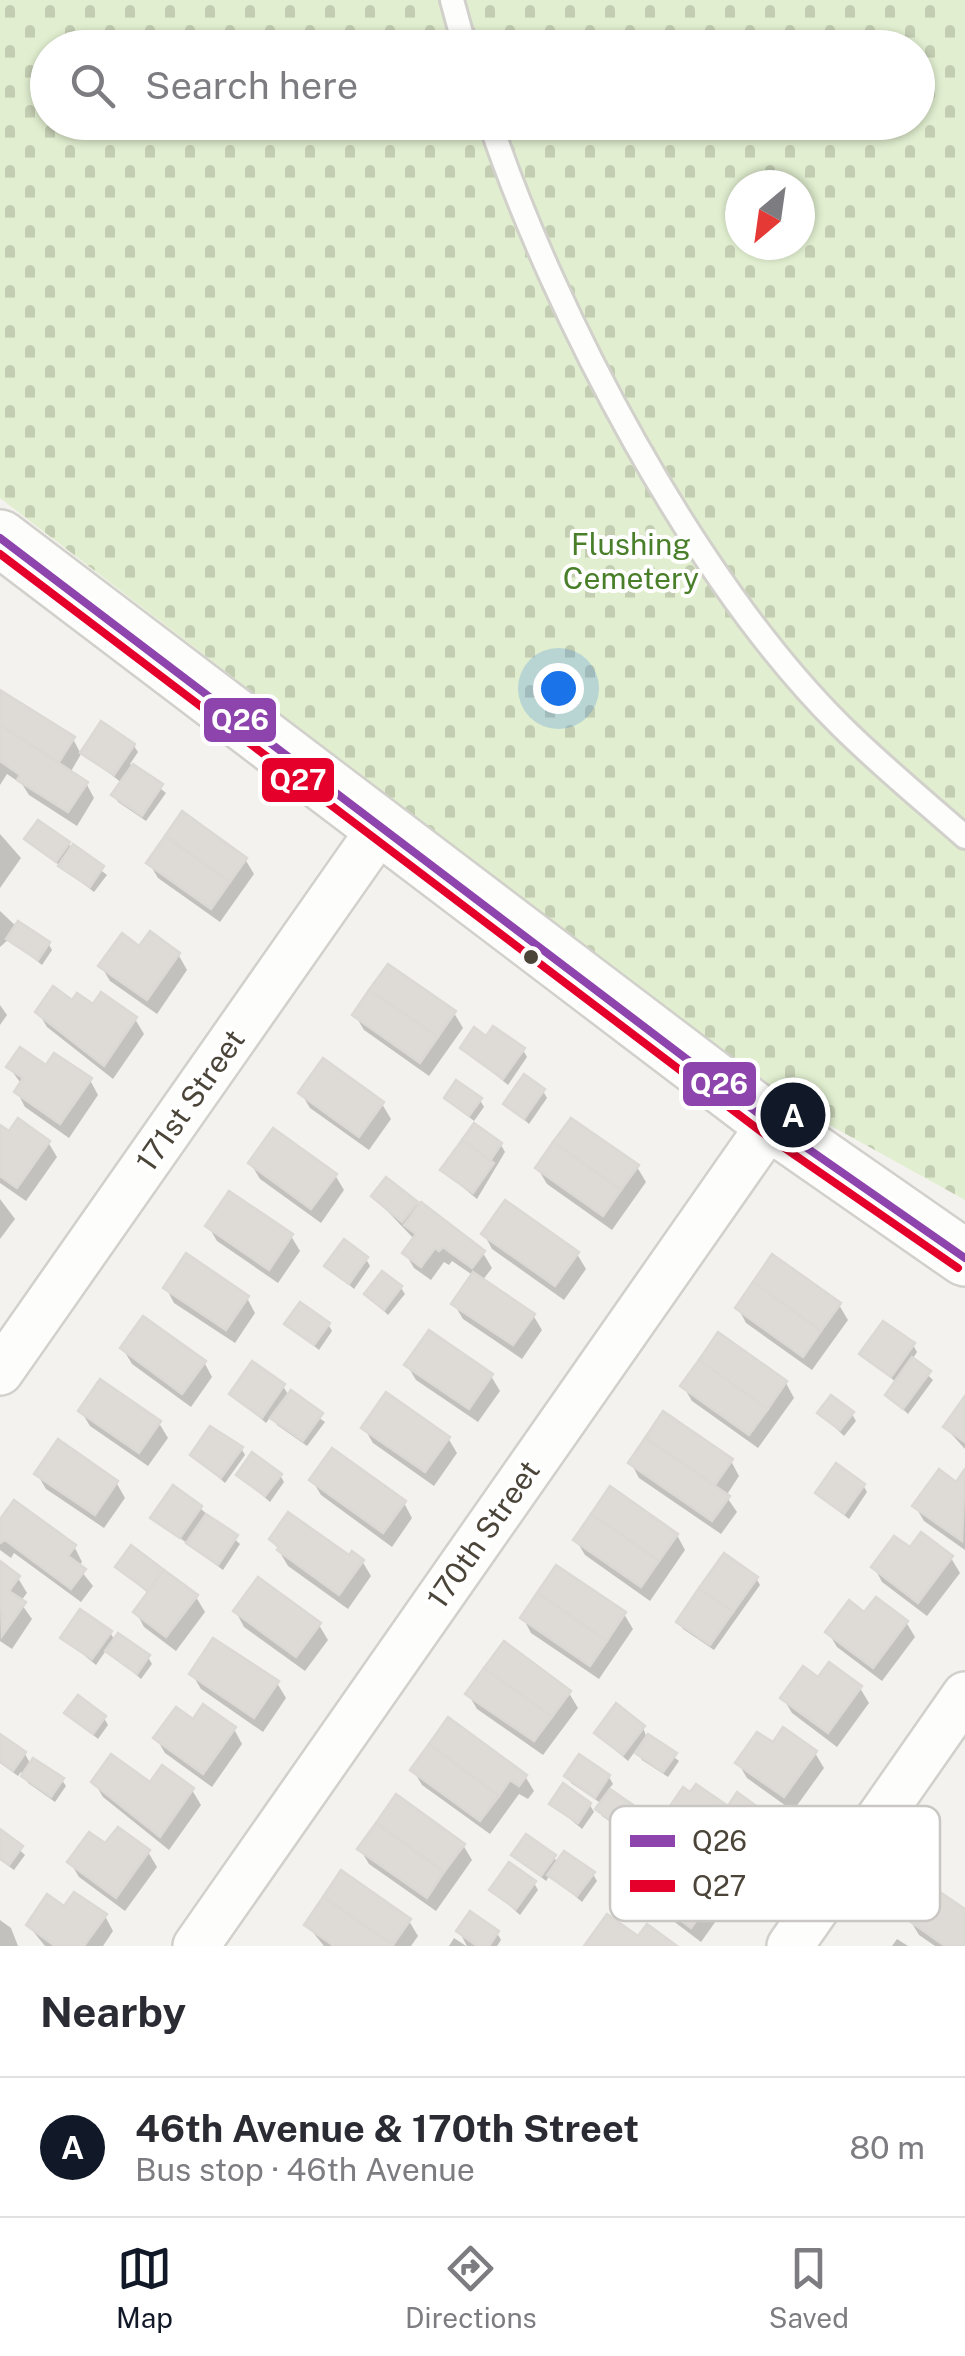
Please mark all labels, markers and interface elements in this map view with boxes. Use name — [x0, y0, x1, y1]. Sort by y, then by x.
search box — [30, 30, 935, 140]
icon: search — [65, 58, 120, 113]
text: Search here — [145, 63, 358, 108]
north arrow — [725, 170, 815, 260]
park label: Flushing Cemetery — [563, 526, 699, 596]
your location — [533, 663, 584, 714]
line badge: Q26 — [202, 696, 278, 744]
text: Q26 — [211, 703, 269, 736]
line badge: Q27 — [260, 756, 336, 804]
text: Q27 — [270, 763, 326, 796]
unlabelled marker — [521, 947, 541, 967]
street label: 171st Street — [128, 1022, 252, 1178]
line badge: Q26 — [681, 1060, 758, 1108]
text: Q26 — [690, 1067, 748, 1100]
pin: A — [760, 1078, 826, 1152]
street label: 170th Street — [419, 1453, 547, 1615]
legend — [610, 1806, 940, 1921]
text: Q26 — [692, 1824, 747, 1857]
text: Q27 — [692, 1869, 746, 1902]
text: Nearby — [40, 1987, 186, 2036]
text: 46th Avenue & 170th Street — [135, 2106, 639, 2151]
text: A — [61, 2129, 84, 2166]
text: 80 m — [849, 2129, 925, 2166]
text: Bus stop · 46th Avenue — [135, 2151, 475, 2188]
tab: Map — [116, 2241, 173, 2334]
tab: Directions — [405, 2241, 537, 2334]
tab: Saved — [769, 2241, 849, 2334]

